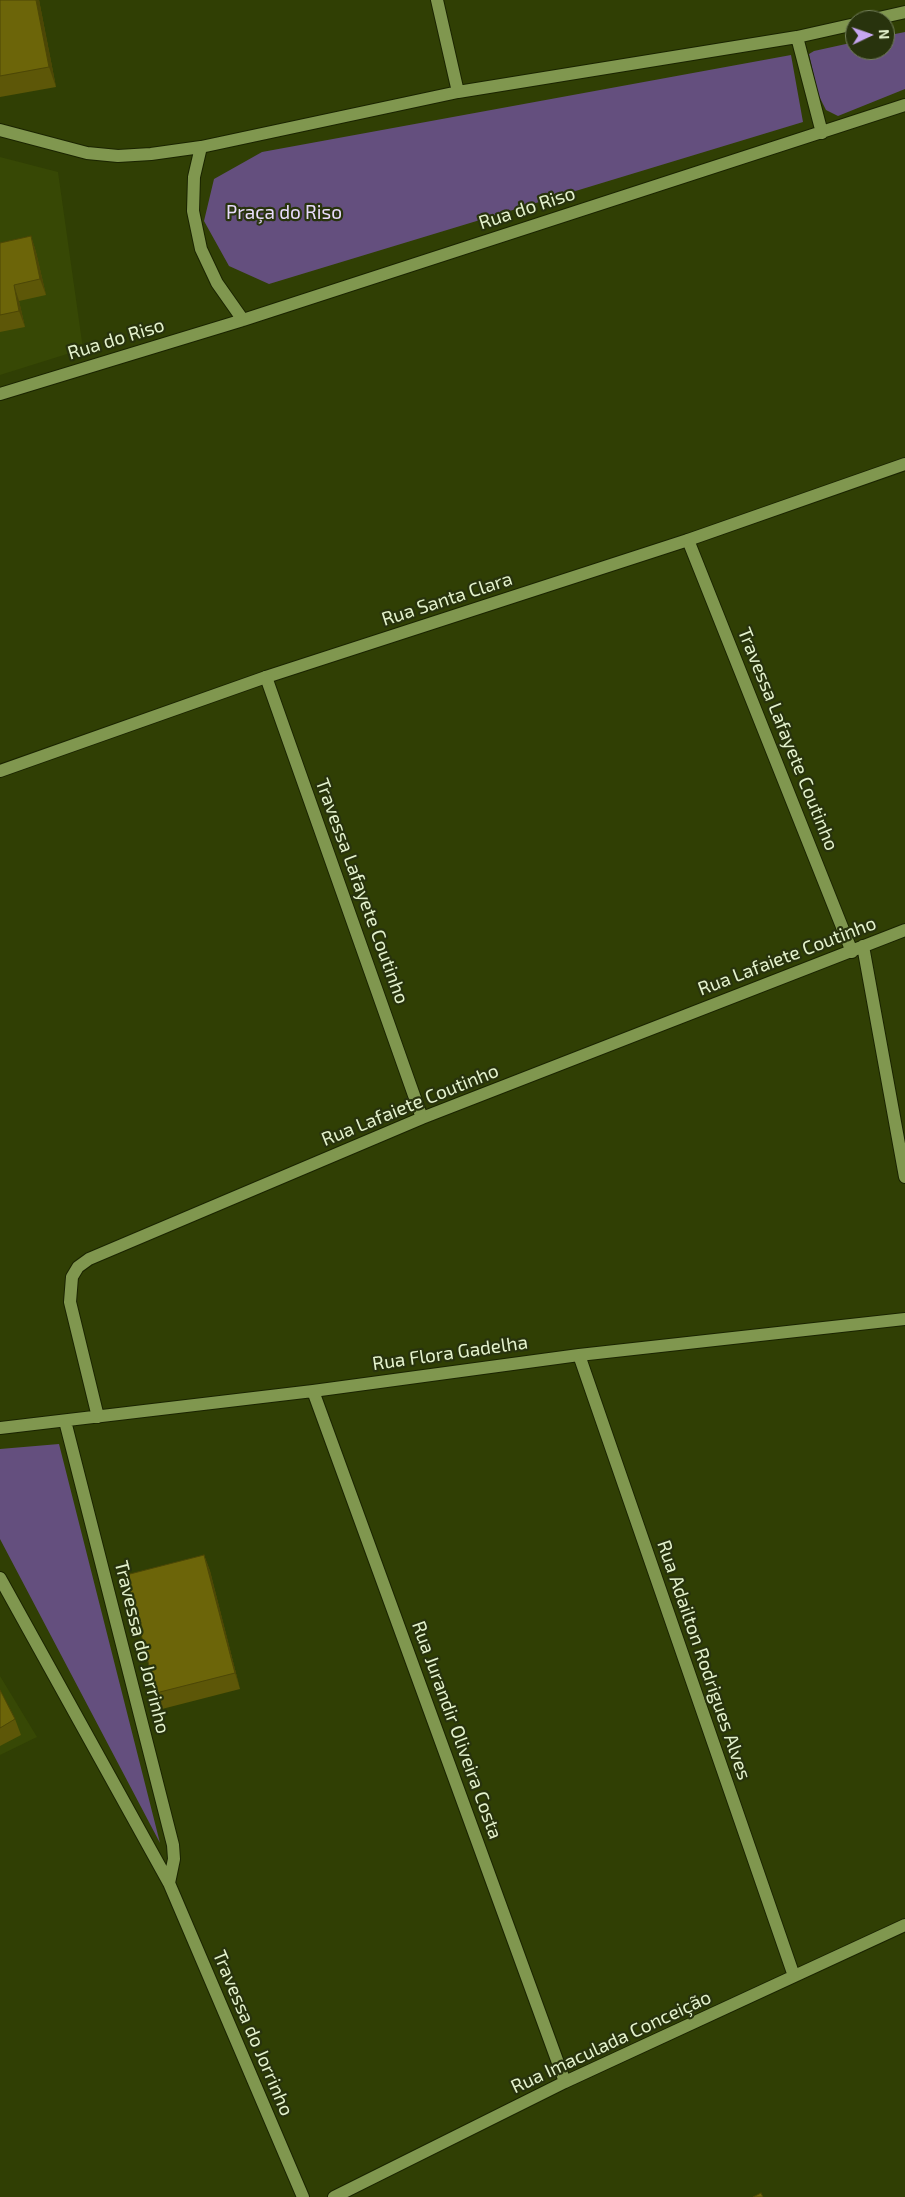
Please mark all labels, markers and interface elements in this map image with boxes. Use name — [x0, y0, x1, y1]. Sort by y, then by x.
north arrow — [845, 10, 895, 60]
text: N — [876, 29, 893, 40]
street label: Rua do Riso — [476, 182, 578, 234]
park label: Praça do Riso — [226, 202, 342, 224]
street label: Rua do Riso — [65, 313, 167, 365]
street label: Rua Santa Clara — [379, 567, 515, 631]
street label: Travessa Lafayete Coutinho — [733, 624, 843, 854]
street label: Travessa Lafayete Coutinho — [311, 775, 413, 1007]
street label: Rua Lafaiete Coutinho — [695, 911, 879, 1001]
street label: Rua Lafaiete Coutinho — [318, 1059, 502, 1151]
street label: Rua Flora Gadelha — [371, 1331, 529, 1375]
street label: Rua Adailton Rodrigues Alves — [652, 1537, 756, 1783]
street label: Travessa do Jorrinho — [109, 1558, 175, 1736]
street label: Rua Jurandir Oliveira Costa — [407, 1618, 507, 1842]
street label: Travessa do Jorrinho — [208, 1947, 298, 2119]
street label: Rua Imaculada Conceição — [507, 1986, 715, 2098]

